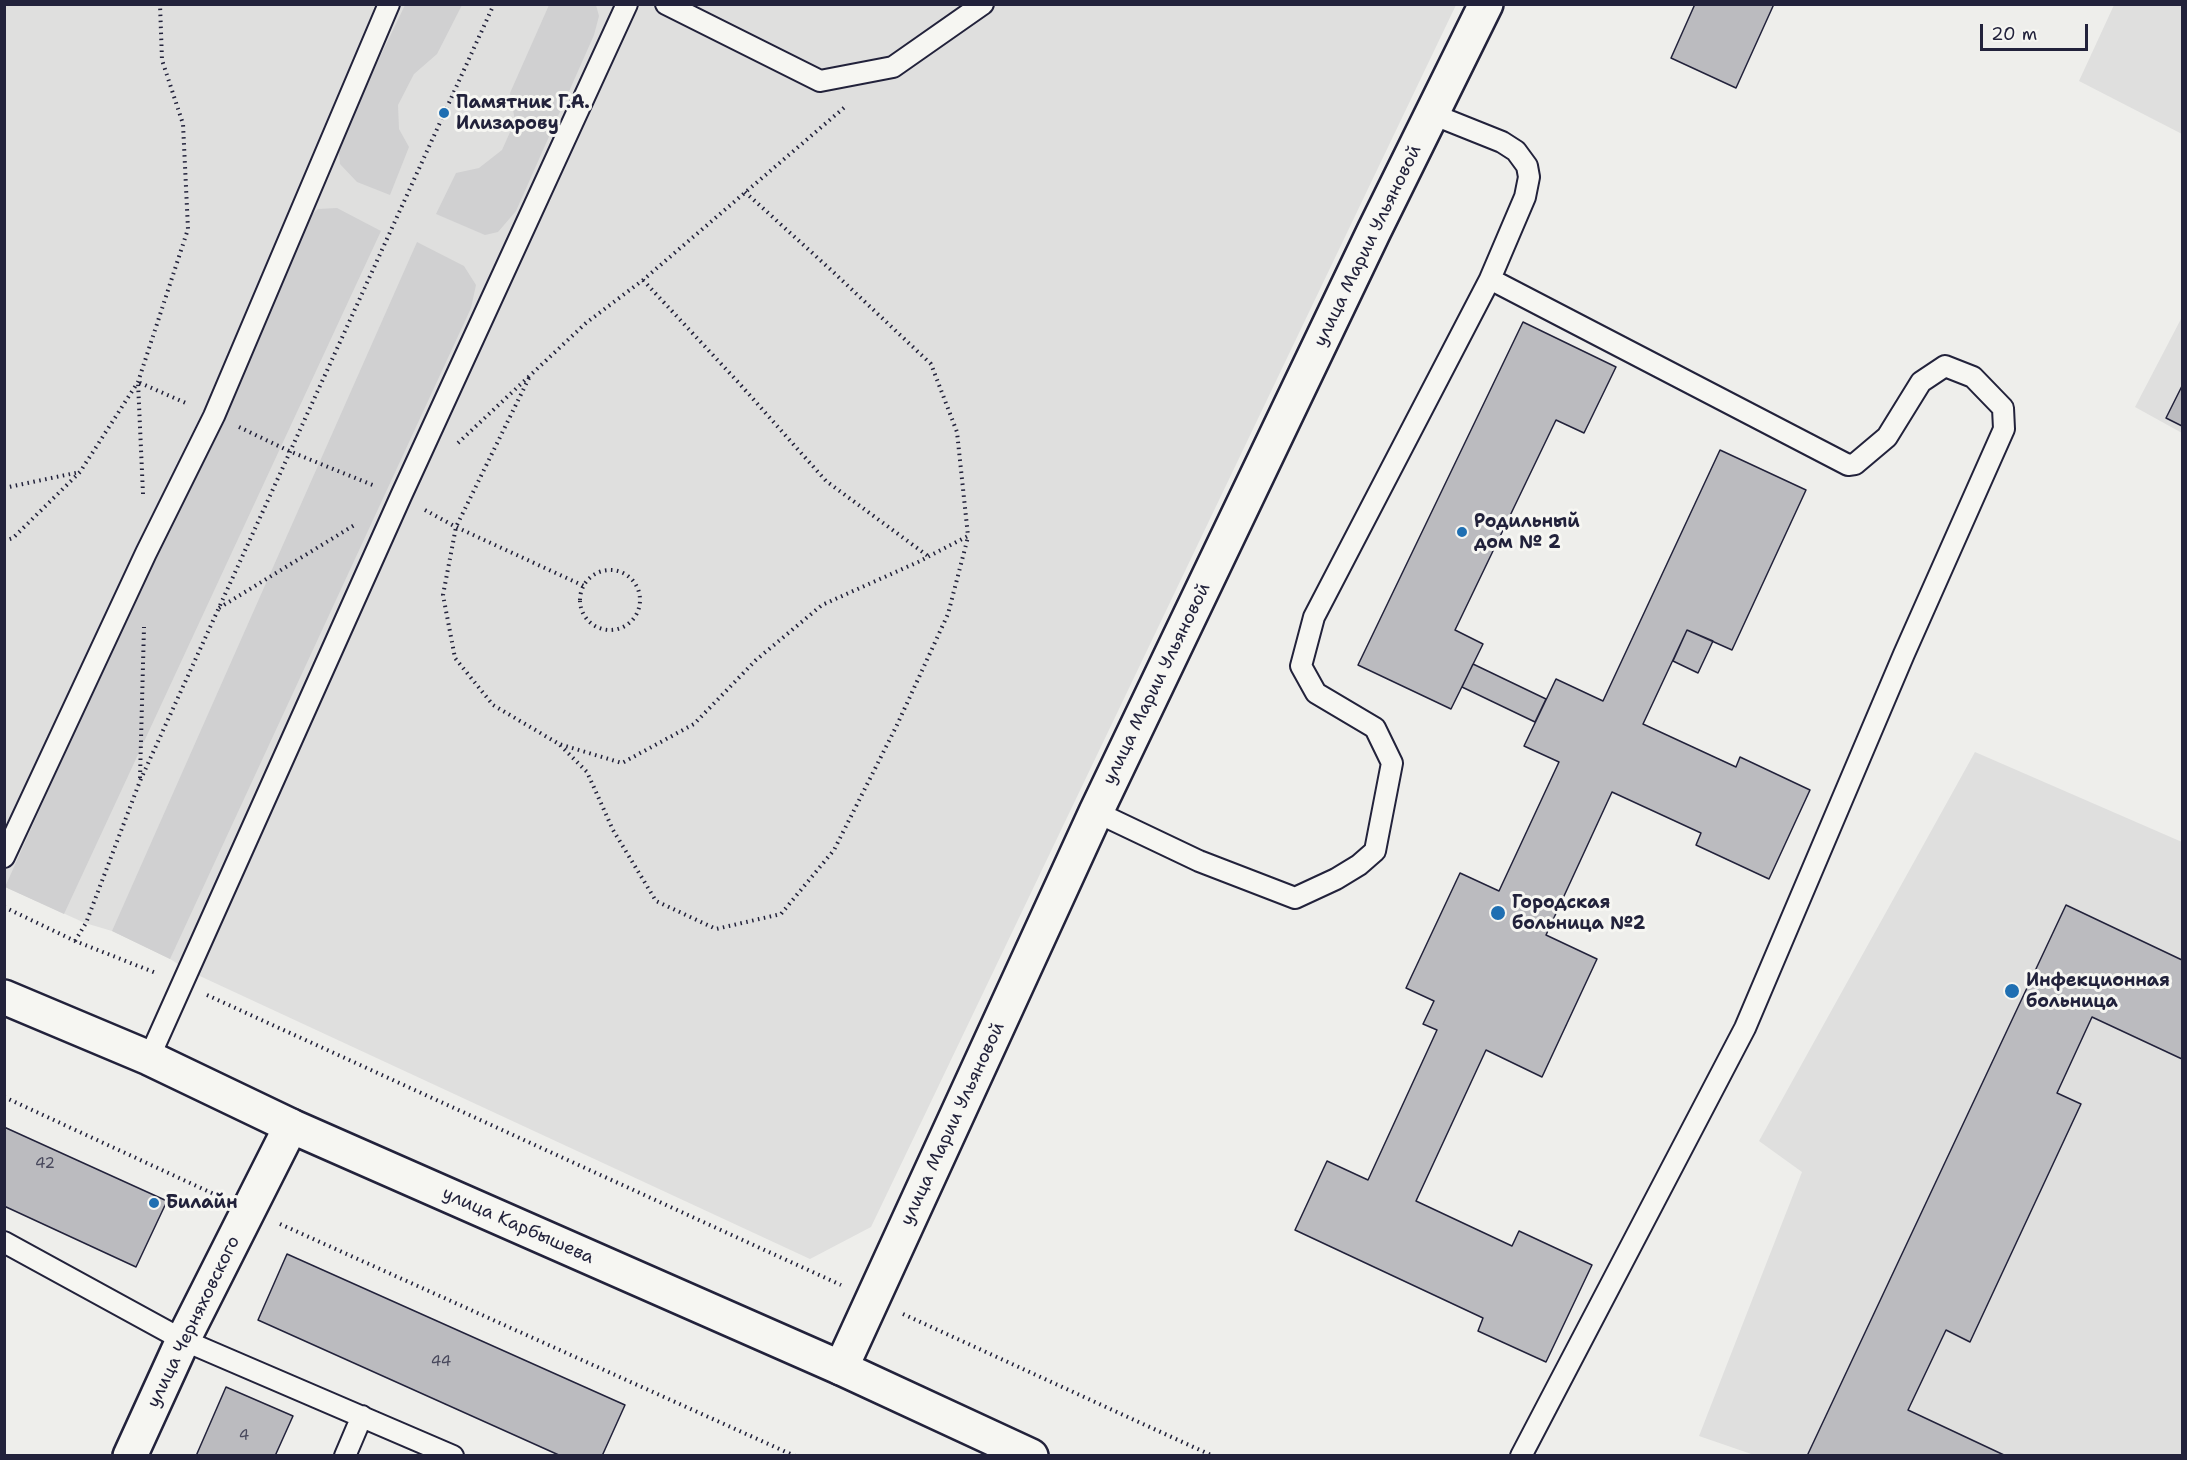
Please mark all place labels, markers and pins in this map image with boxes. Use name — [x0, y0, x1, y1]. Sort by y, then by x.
place label: Памятник Г.А. Илизарову — [456, 92, 590, 134]
marker: Памятник Г.А. Илизарову — [437, 106, 451, 120]
place label: Родильный дом № 2 — [1474, 511, 1580, 554]
marker: Родильный дом № 2 — [1455, 525, 1469, 539]
place label: Городская больница №2 — [1512, 892, 1645, 934]
marker: Городская больница №2 — [1489, 904, 1507, 922]
place label: Инфекционная больница — [2026, 970, 2170, 1012]
marker: Инфекционная больница — [2003, 982, 2021, 1000]
place label: Билайн — [166, 1192, 238, 1214]
marker: Билайн — [147, 1196, 161, 1210]

